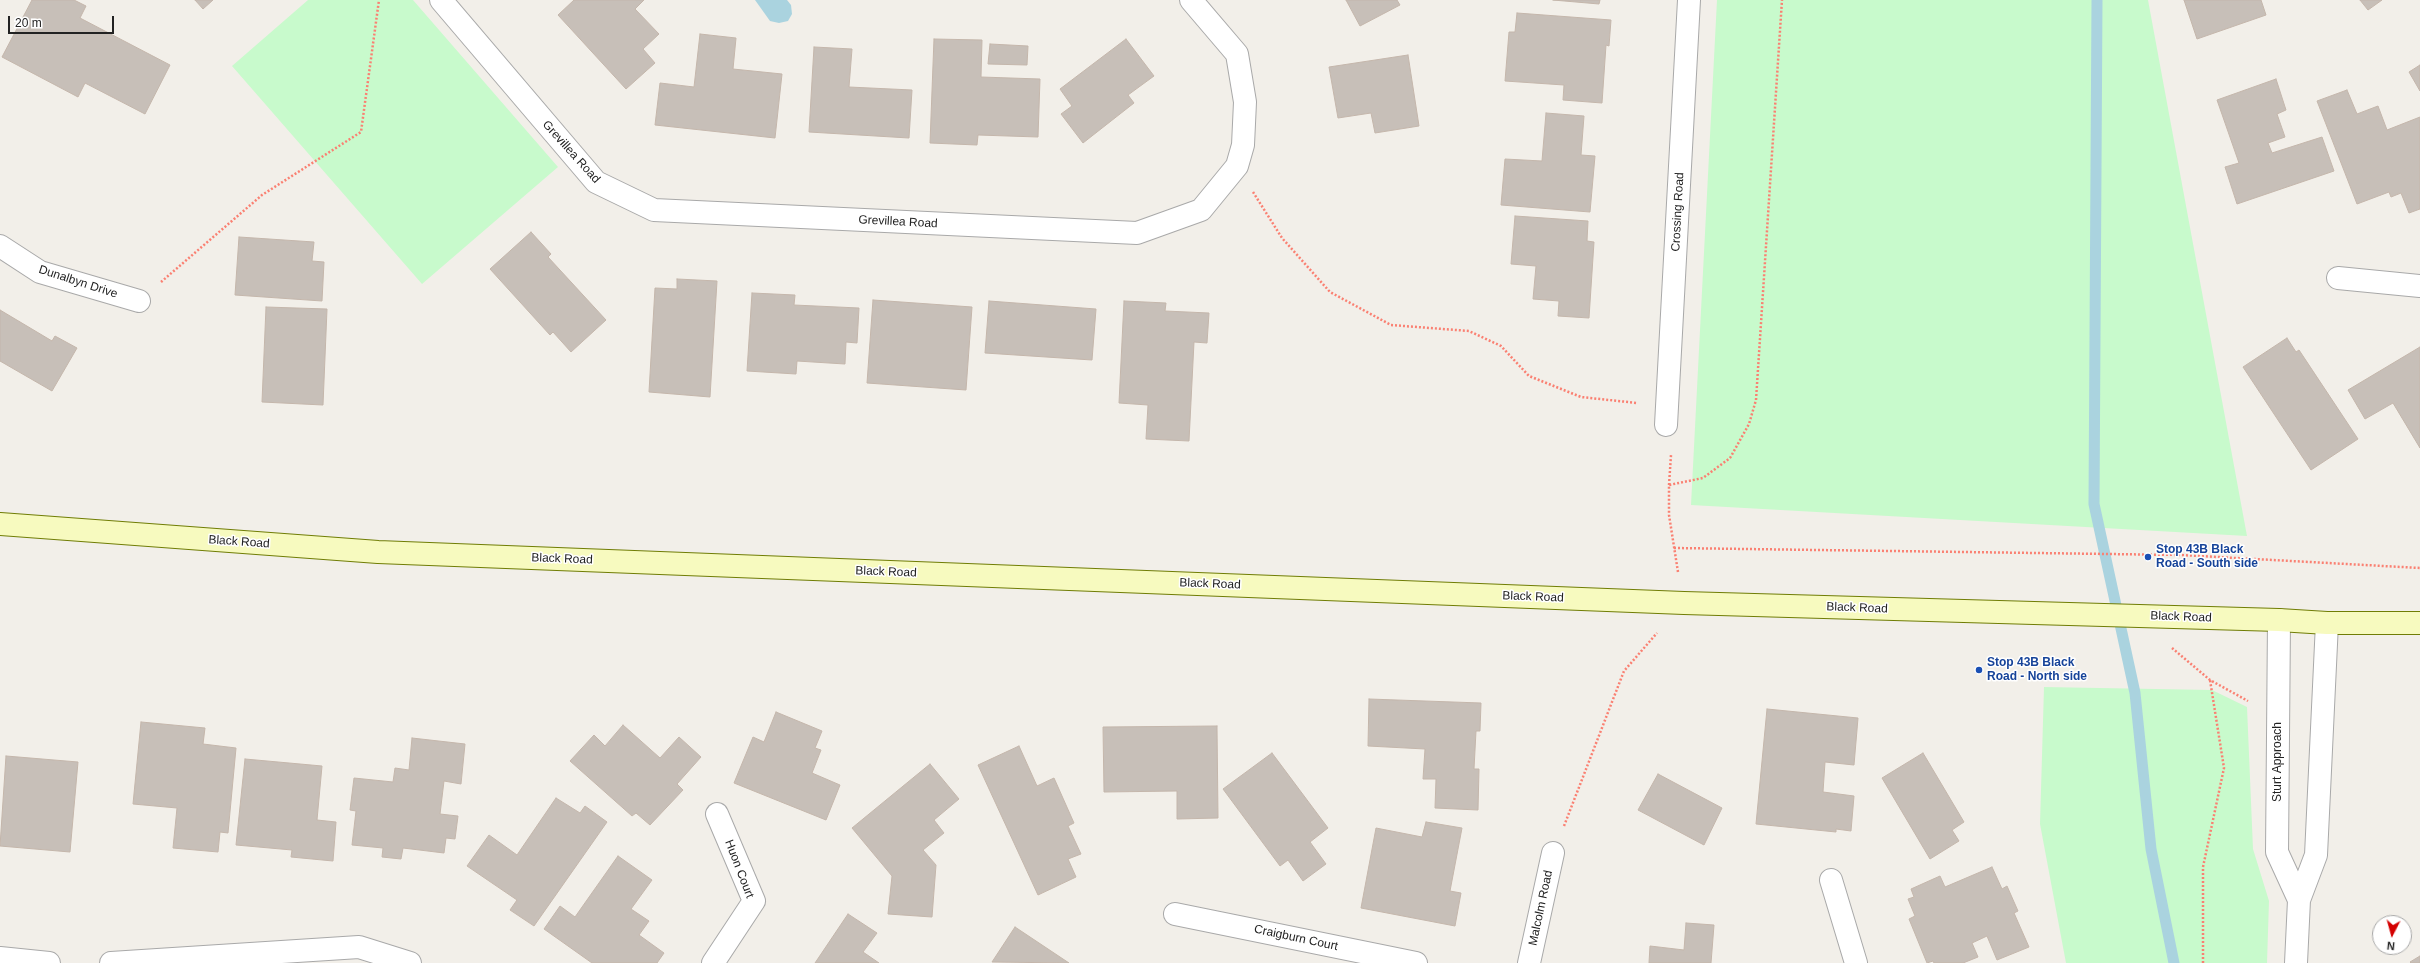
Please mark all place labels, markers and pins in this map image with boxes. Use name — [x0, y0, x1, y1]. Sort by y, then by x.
place label: Stop 43B Black Road - South side — [2156, 543, 2258, 571]
marker: Stop 43B Black Road - South side — [2143, 552, 2153, 562]
place label: Stop 43B Black Road - North side — [1987, 656, 2087, 684]
marker: Stop 43B Black Road - North side — [1974, 665, 1984, 675]

